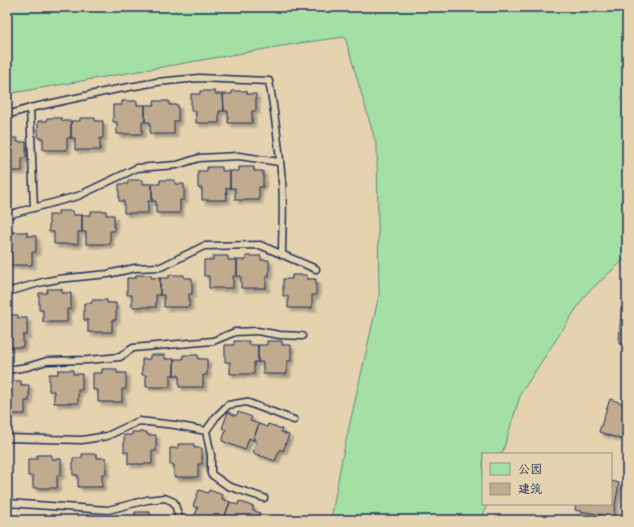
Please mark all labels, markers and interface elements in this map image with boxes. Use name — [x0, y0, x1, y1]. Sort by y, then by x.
legend — [482, 453, 612, 505]
text: 公园 — [518, 459, 542, 477]
text: 建筑 — [518, 479, 542, 497]

